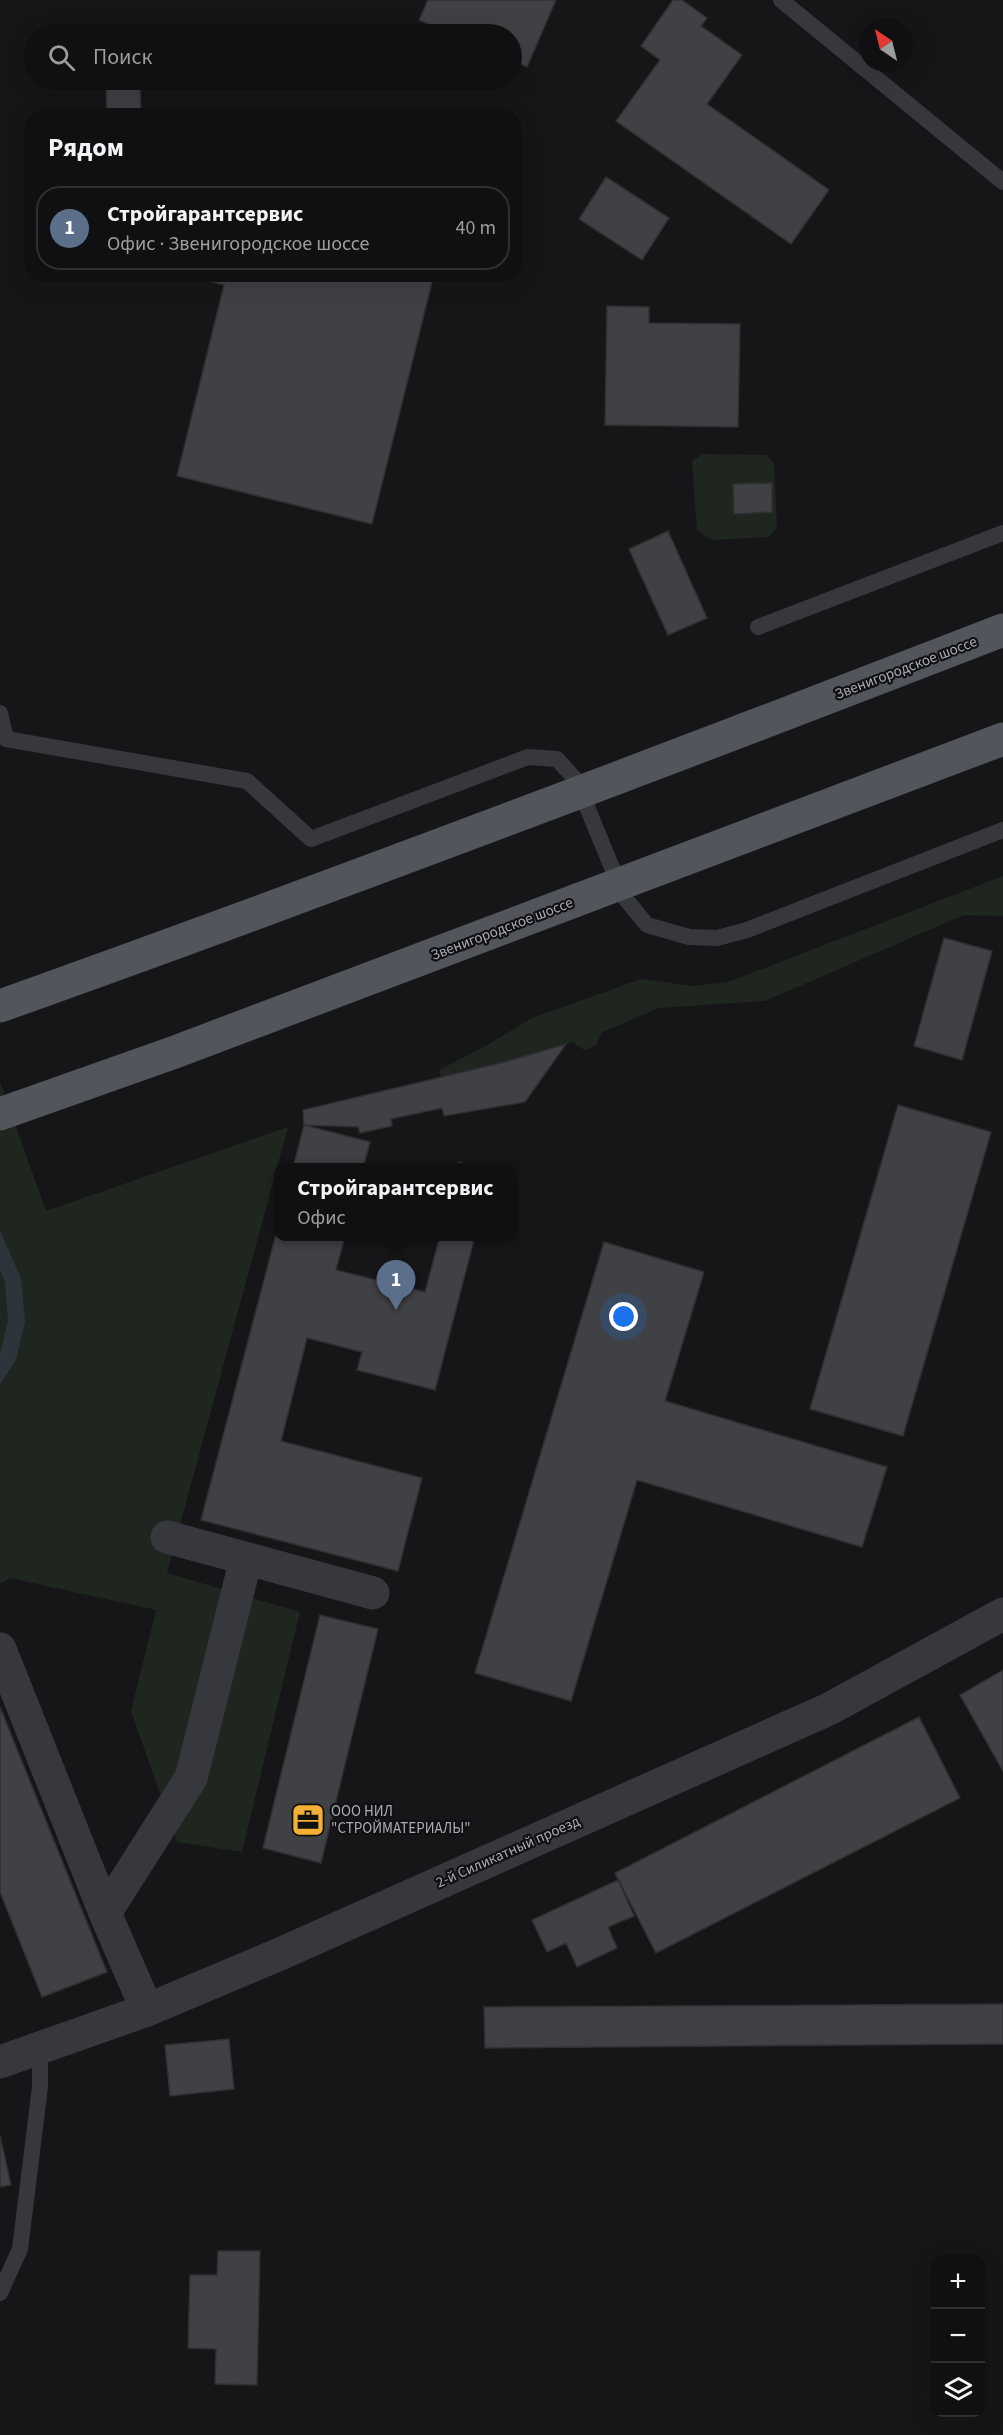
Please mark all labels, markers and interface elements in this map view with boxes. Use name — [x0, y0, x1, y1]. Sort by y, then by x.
north arrow — [859, 18, 913, 72]
search box — [24, 24, 522, 90]
icon: search — [45, 41, 78, 74]
text: Поиск — [93, 41, 152, 73]
text: Рядом — [48, 129, 124, 166]
text: Стройгарантсервис — [107, 198, 303, 230]
text: 1 — [64, 214, 75, 242]
text: 40 m — [456, 214, 496, 242]
text: Офис · Звенигородское шоссе — [107, 230, 369, 258]
street label: Звенигородское шоссе — [832, 631, 980, 705]
street label: Звенигородское шоссе — [428, 892, 576, 966]
popup — [274, 1163, 517, 1241]
text: Стройгарантсервис — [297, 1172, 494, 1204]
text: Офис — [297, 1204, 346, 1232]
pin: 1 — [376, 1260, 416, 1310]
your location — [609, 1302, 638, 1331]
place label: ООО НИЛ "СТРОЙМАТЕРИАЛЫ" — [331, 1801, 471, 1839]
office icon: ООО НИЛ "СТРОЙМАТЕРИАЛЫ" — [290, 1802, 326, 1838]
street label: 2-й Силикатный проезд — [433, 1811, 583, 1893]
map controls — [931, 2255, 985, 2417]
button: + — [931, 2255, 985, 2309]
button: − — [931, 2309, 985, 2363]
button: layers — [931, 2363, 985, 2417]

